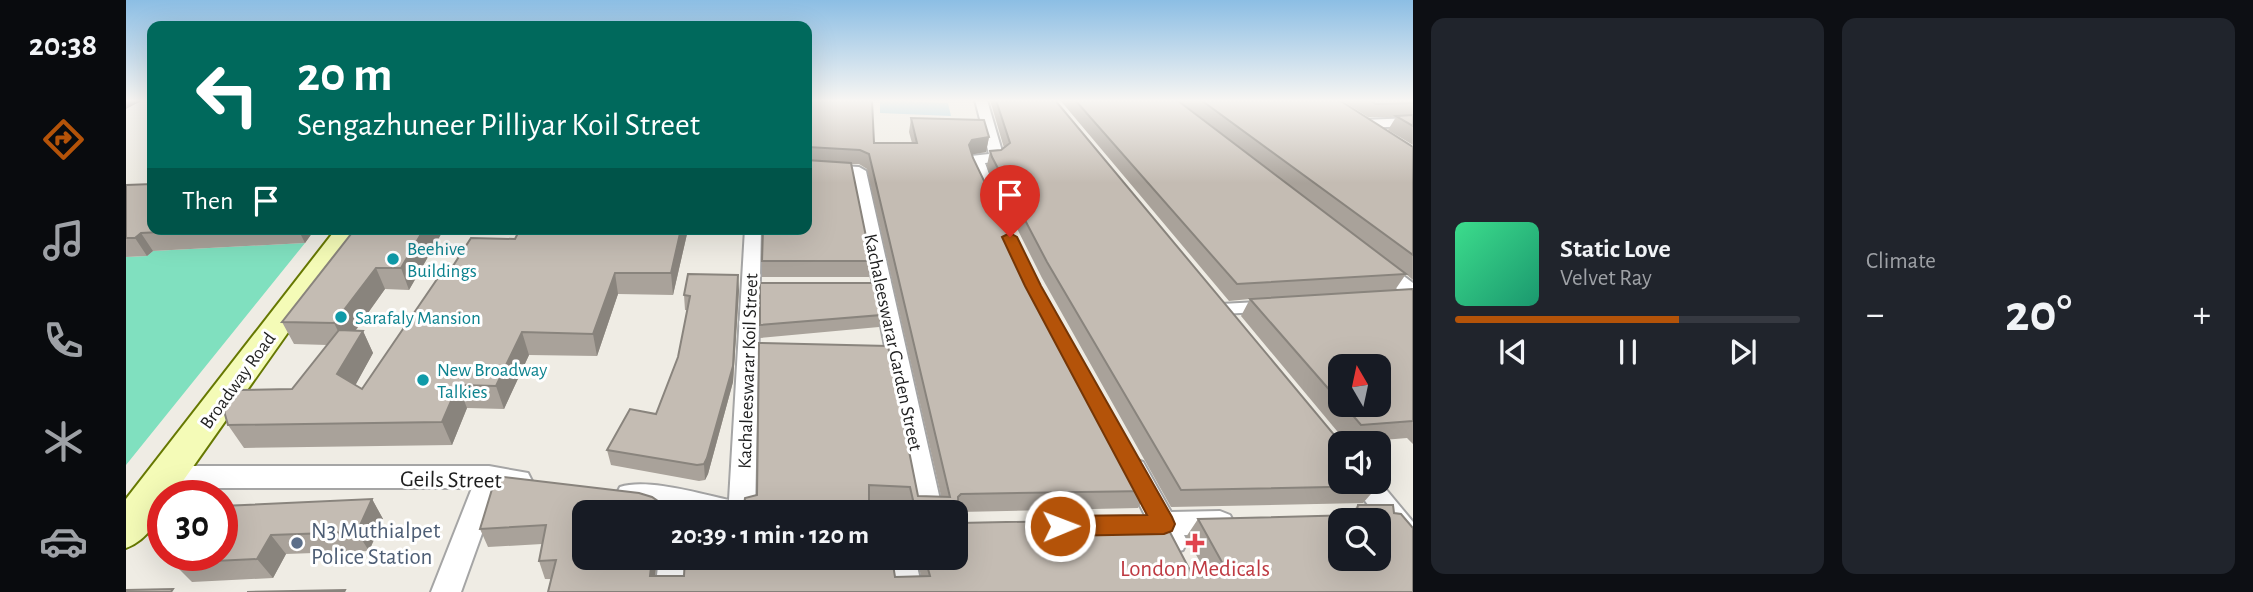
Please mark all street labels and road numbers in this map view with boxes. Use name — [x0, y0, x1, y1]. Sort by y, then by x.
street label: Kachaleeswarar Garden Street — [860, 232, 925, 453]
street label: Kachaleeswarar Koil Street — [736, 273, 761, 469]
street label: Broadway Road — [197, 329, 280, 433]
street label: Geils Street — [400, 468, 503, 493]

